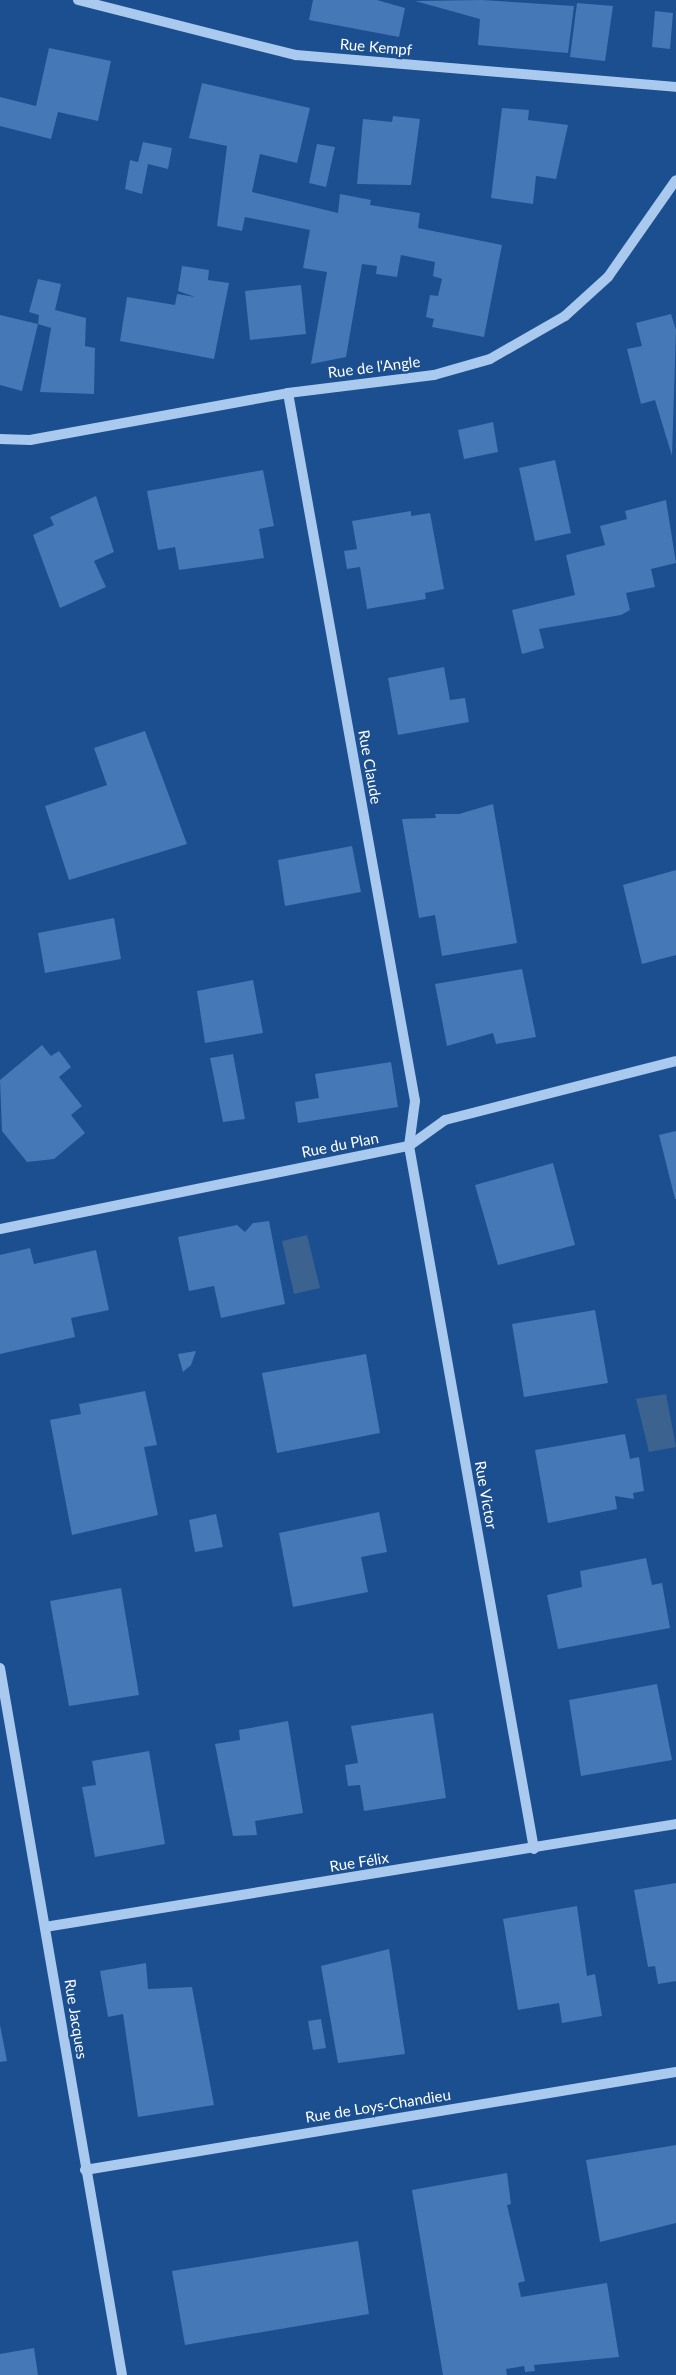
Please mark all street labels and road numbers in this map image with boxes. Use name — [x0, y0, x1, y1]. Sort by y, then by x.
street label: Rue Kempf — [339, 35, 413, 59]
street label: Rue de l'Angle — [327, 352, 421, 382]
street label: Rue Claude — [355, 729, 385, 805]
street label: Rue du Plan — [300, 1129, 380, 1161]
street label: Rue Victor — [471, 1459, 501, 1531]
street label: Rue Félix — [328, 1848, 390, 1876]
street label: Rue Jacques — [61, 1978, 91, 2060]
street label: Rue de Loys-Chandieu — [304, 2086, 452, 2126]

